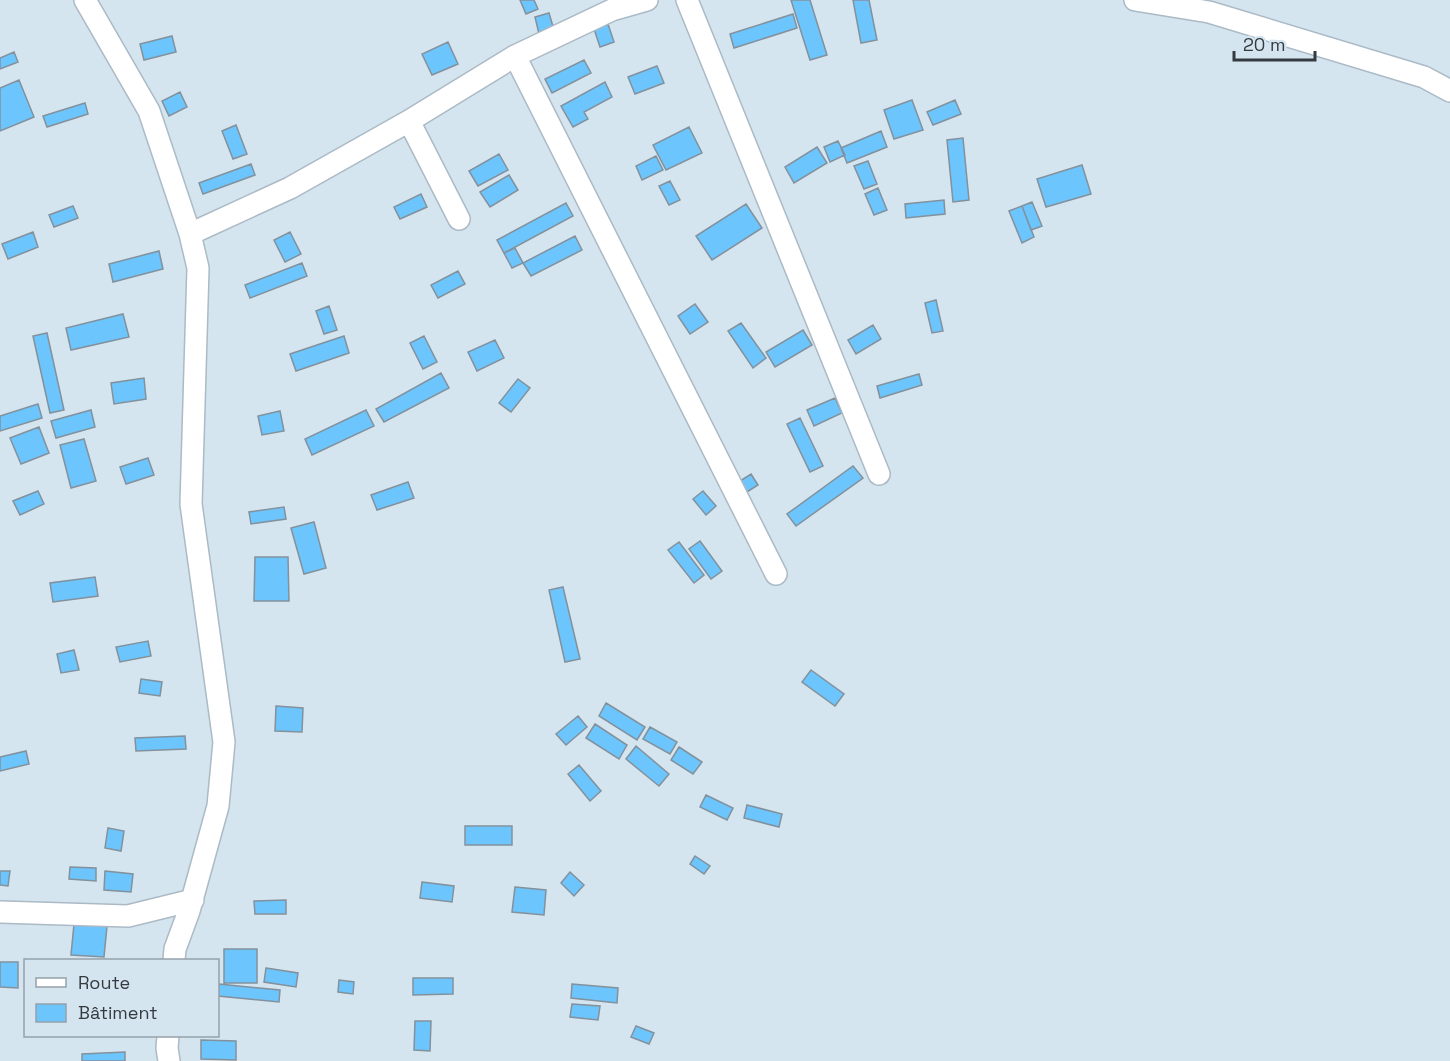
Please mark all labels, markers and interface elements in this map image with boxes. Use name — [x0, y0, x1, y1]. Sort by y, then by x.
scale bar — [1234, 24, 1315, 62]
text: 20 m — [1243, 33, 1286, 56]
legend — [24, 959, 219, 1037]
text: Route — [78, 971, 130, 994]
text: Bâtiment — [78, 1001, 158, 1024]

